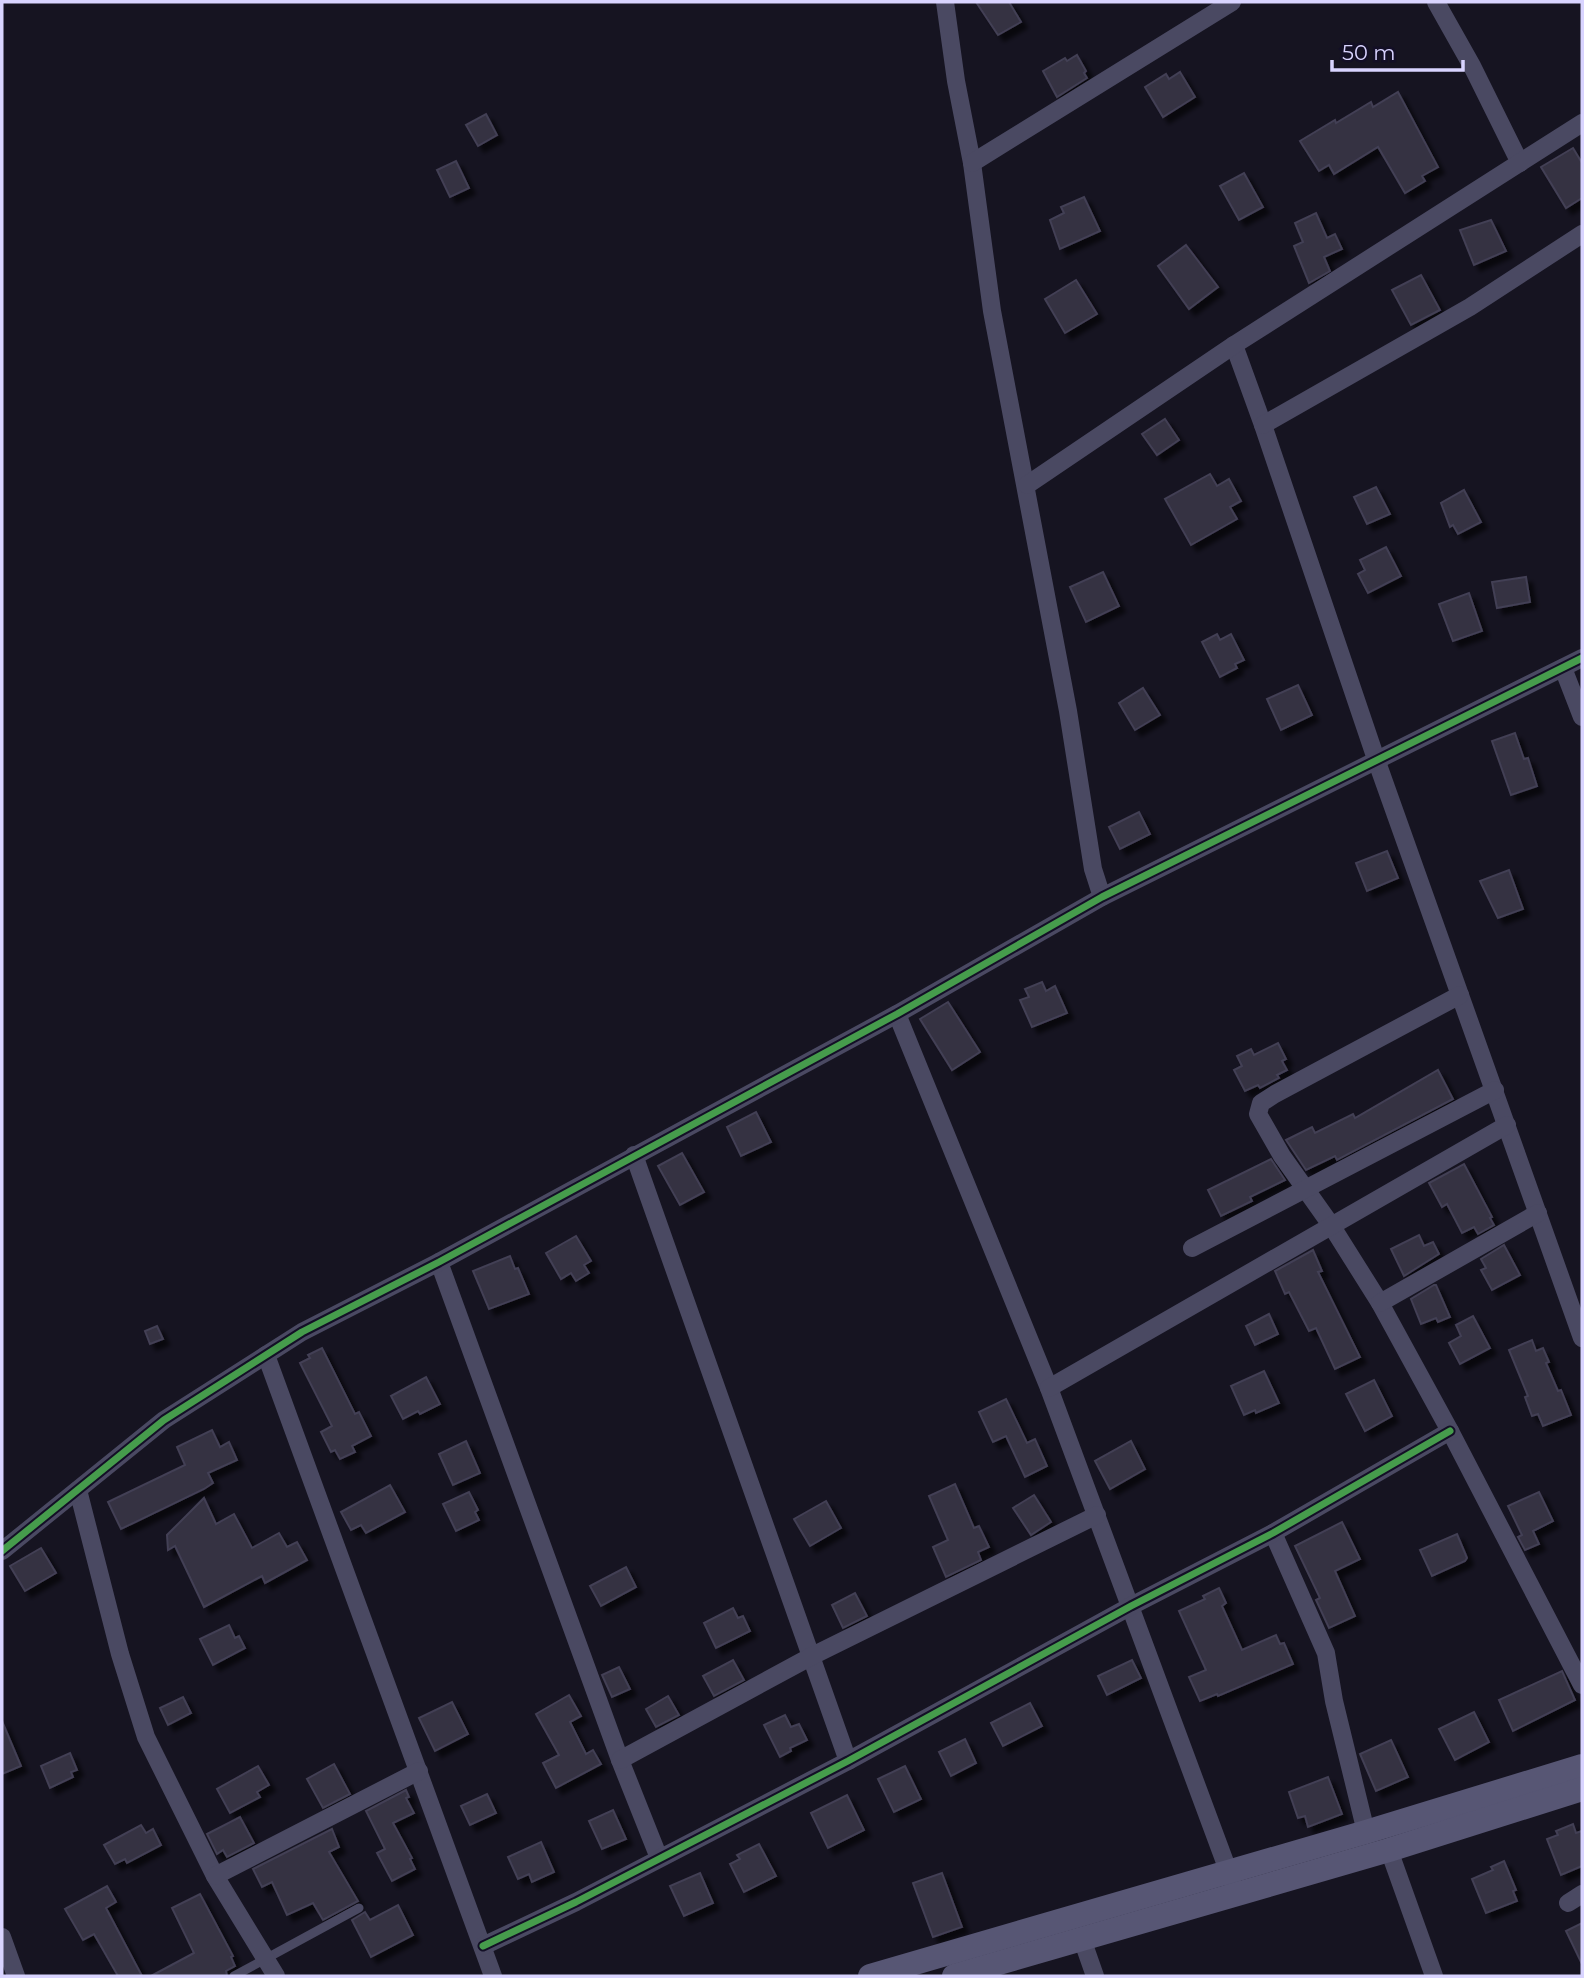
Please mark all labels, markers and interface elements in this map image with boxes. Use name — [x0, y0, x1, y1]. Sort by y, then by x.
scale bar — [1332, 28, 1463, 72]
text: 50 m — [1342, 40, 1396, 65]

